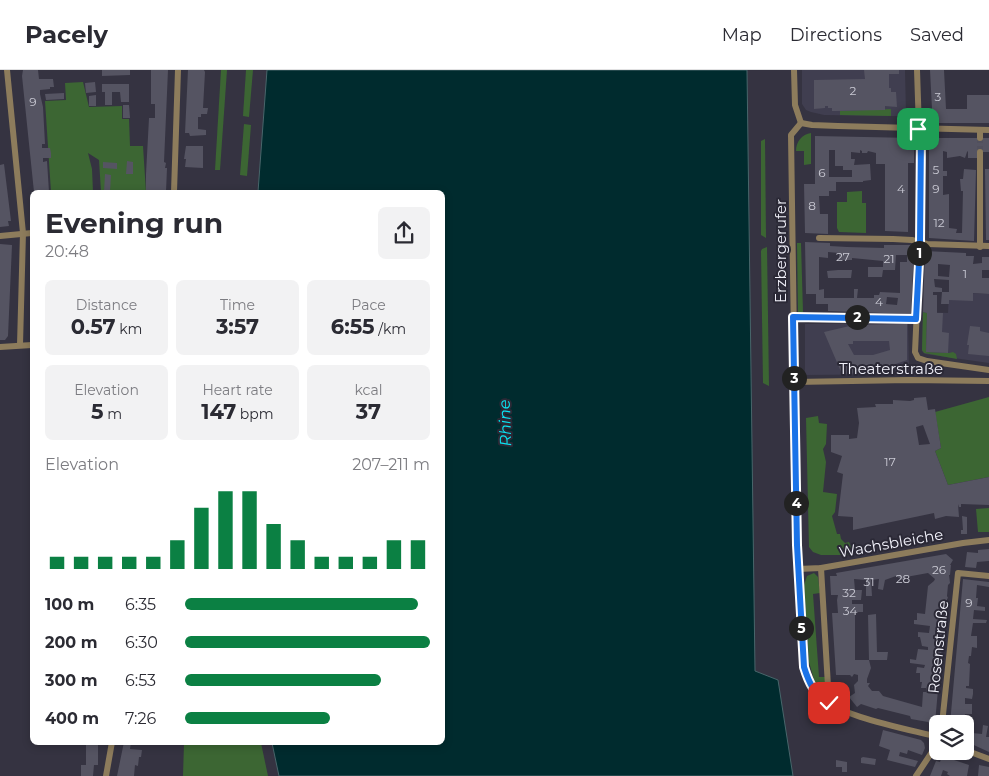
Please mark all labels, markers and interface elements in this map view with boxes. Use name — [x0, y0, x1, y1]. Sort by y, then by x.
text: Pacely — [25, 20, 108, 49]
text: Map — [722, 24, 762, 46]
text: Directions — [790, 24, 882, 46]
text: Saved — [910, 24, 964, 46]
house number: 2 — [850, 83, 857, 98]
house number: 3 — [935, 89, 942, 104]
house number: 9 — [29, 94, 37, 109]
pin — [897, 108, 939, 150]
icon: arrive — [904, 115, 932, 143]
house number: 5 — [933, 162, 940, 177]
house number: 6 — [818, 165, 826, 180]
house number: 4 — [897, 181, 905, 196]
house number: 9 — [932, 181, 940, 196]
house number: 8 — [808, 198, 816, 213]
street label: Erzbergerufer — [771, 199, 790, 303]
text: Evening run — [45, 206, 223, 240]
button: share — [378, 207, 430, 259]
house number: 12 — [933, 215, 945, 230]
pin: 1 — [906, 240, 932, 266]
text: 20:48 — [45, 242, 89, 261]
text: 1 — [917, 244, 922, 262]
house number: 27 — [836, 249, 850, 264]
house number: 21 — [883, 251, 895, 266]
house number: 1 — [963, 266, 967, 281]
house number: 4 — [875, 294, 883, 309]
text: Distance — [76, 296, 137, 314]
text: Time — [220, 296, 255, 314]
text: Pace — [351, 296, 386, 314]
pin: 2 — [844, 304, 870, 330]
text: 2 — [853, 308, 862, 326]
text: 0.57 — [71, 314, 115, 339]
text: 3:57 — [216, 314, 259, 339]
text: 6:55 — [331, 314, 375, 339]
text: km — [115, 320, 142, 338]
text: /km — [375, 320, 406, 338]
street label: Theaterstraße — [839, 359, 943, 378]
pin: 3 — [782, 366, 806, 390]
text: 3 — [790, 369, 799, 387]
text: Elevation — [74, 381, 139, 399]
text: Heart rate — [202, 381, 273, 399]
text: kcal — [355, 381, 382, 399]
text: 5 — [91, 399, 103, 424]
text: 147 — [201, 399, 236, 424]
text: 37 — [356, 399, 381, 424]
water label: Rhine — [495, 399, 515, 447]
text: m — [103, 405, 122, 423]
text: bpm — [236, 405, 274, 423]
house number: 17 — [884, 454, 896, 469]
text: Elevation — [45, 455, 119, 474]
text: 207–211 m — [352, 455, 430, 474]
pin: 4 — [784, 490, 808, 516]
text: 4 — [792, 494, 801, 512]
street label: Wachsbleiche — [837, 525, 945, 561]
house number: 26 — [932, 562, 946, 577]
house number: 28 — [896, 571, 911, 586]
house number: 31 — [863, 574, 875, 589]
house number: 32 — [842, 585, 856, 600]
text: 100 m — [45, 595, 94, 614]
text: 6:35 — [125, 595, 156, 614]
house number: 9 — [965, 595, 973, 610]
street label: Rosenstraße — [924, 600, 952, 694]
house number: 34 — [843, 603, 857, 618]
pin: 5 — [788, 616, 814, 640]
text: 5 — [797, 619, 806, 637]
text: 200 m — [45, 633, 97, 652]
text: 6:30 — [125, 633, 158, 652]
text: 300 m — [45, 671, 98, 690]
text: 6:53 — [125, 671, 156, 690]
pin — [808, 682, 850, 724]
icon: check — [815, 689, 843, 717]
text: 400 m — [45, 709, 99, 728]
text: 7:26 — [125, 709, 156, 728]
map controls — [929, 715, 974, 760]
button: layers — [929, 715, 974, 760]

